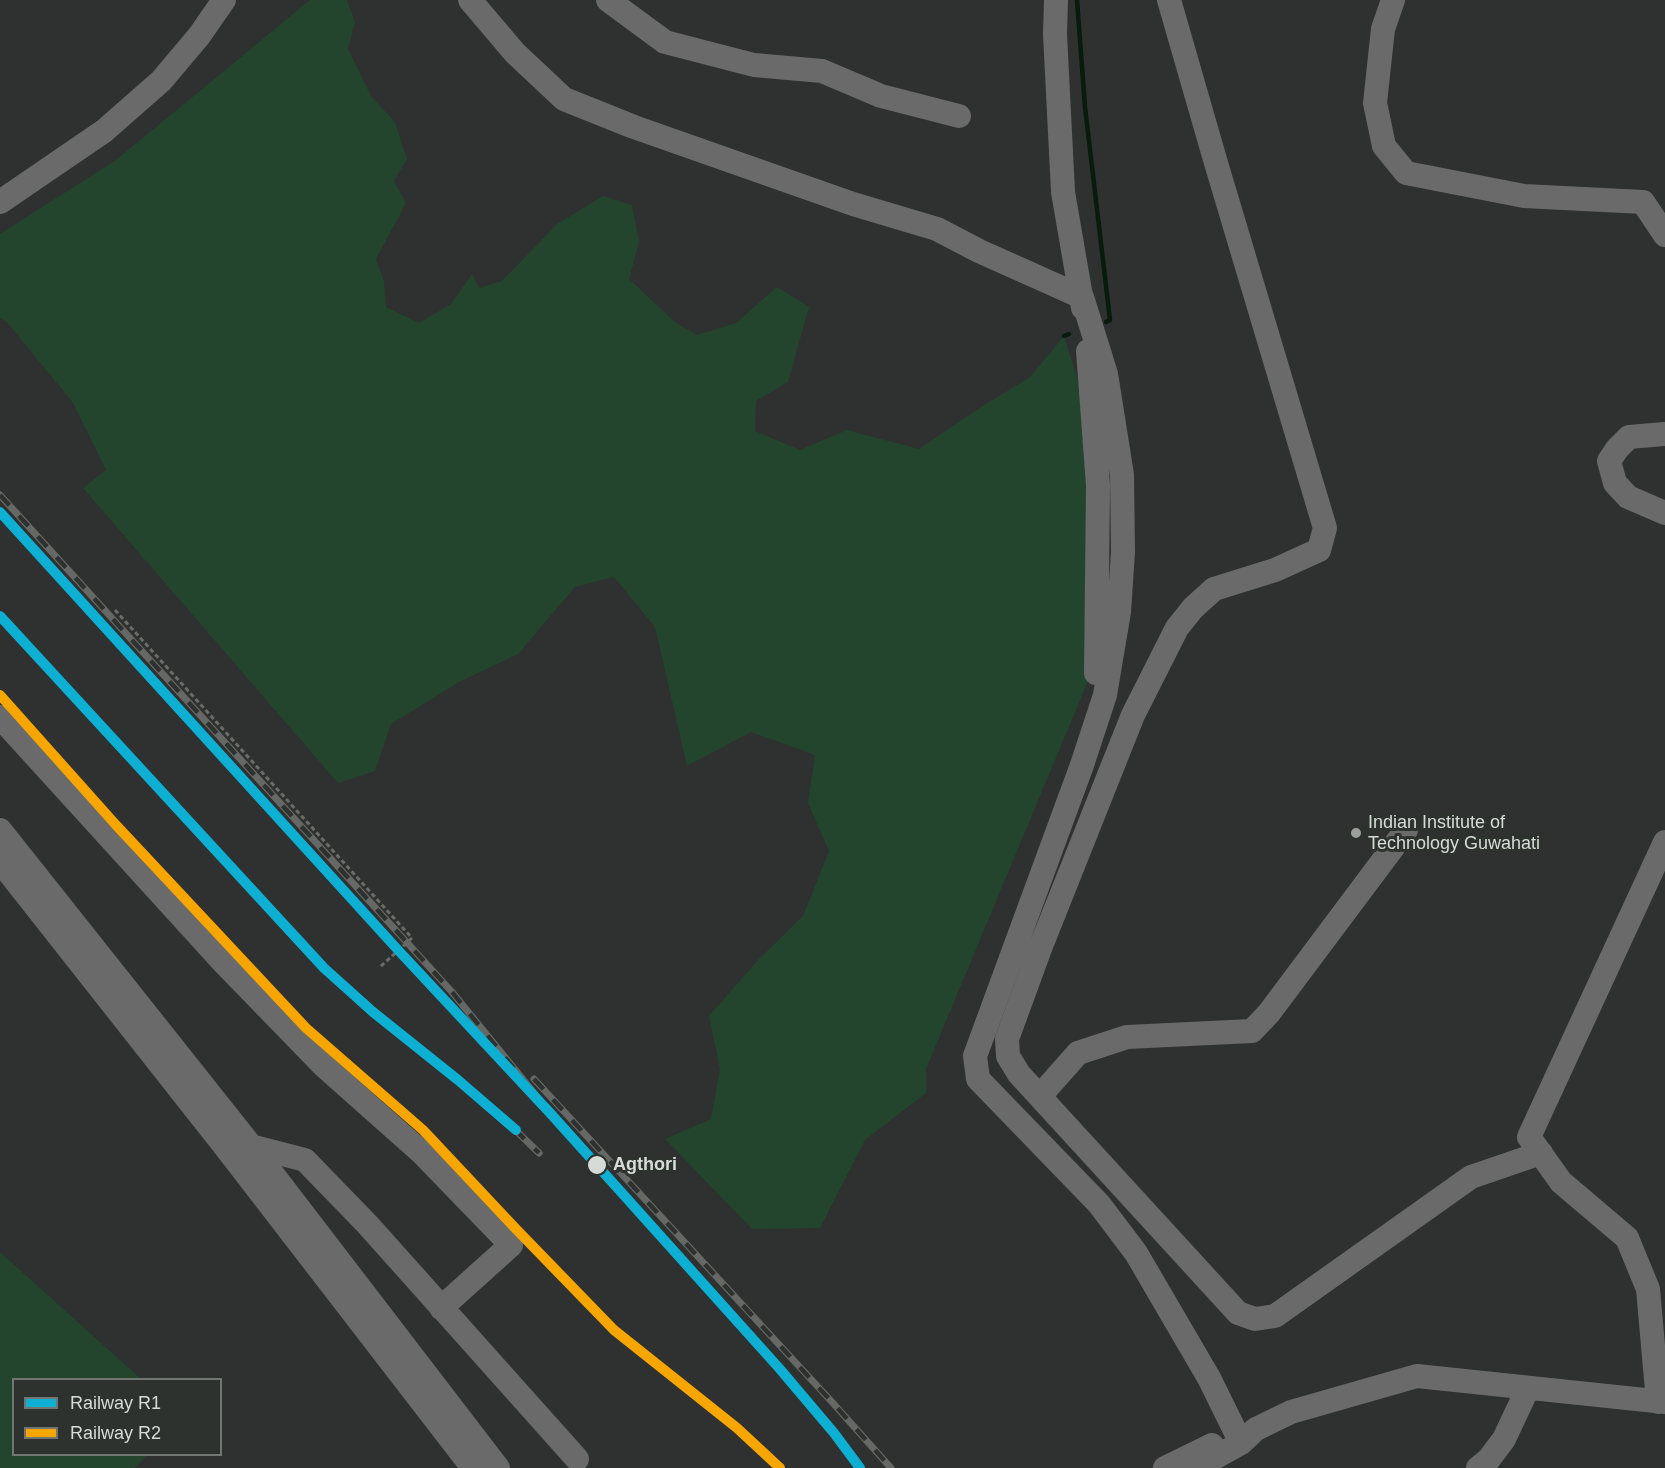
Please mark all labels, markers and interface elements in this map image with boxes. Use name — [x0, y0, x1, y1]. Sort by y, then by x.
place label: Indian Institute of Technology Guwahati — [1368, 812, 1540, 854]
marker: Indian Institute of Technology Guwahati — [1349, 826, 1363, 840]
marker: Agthori — [586, 1154, 608, 1176]
place label: Agthori — [613, 1154, 677, 1176]
legend — [12, 1378, 222, 1456]
text: Railway R1 — [70, 1393, 161, 1413]
text: Railway R2 — [70, 1423, 161, 1443]

